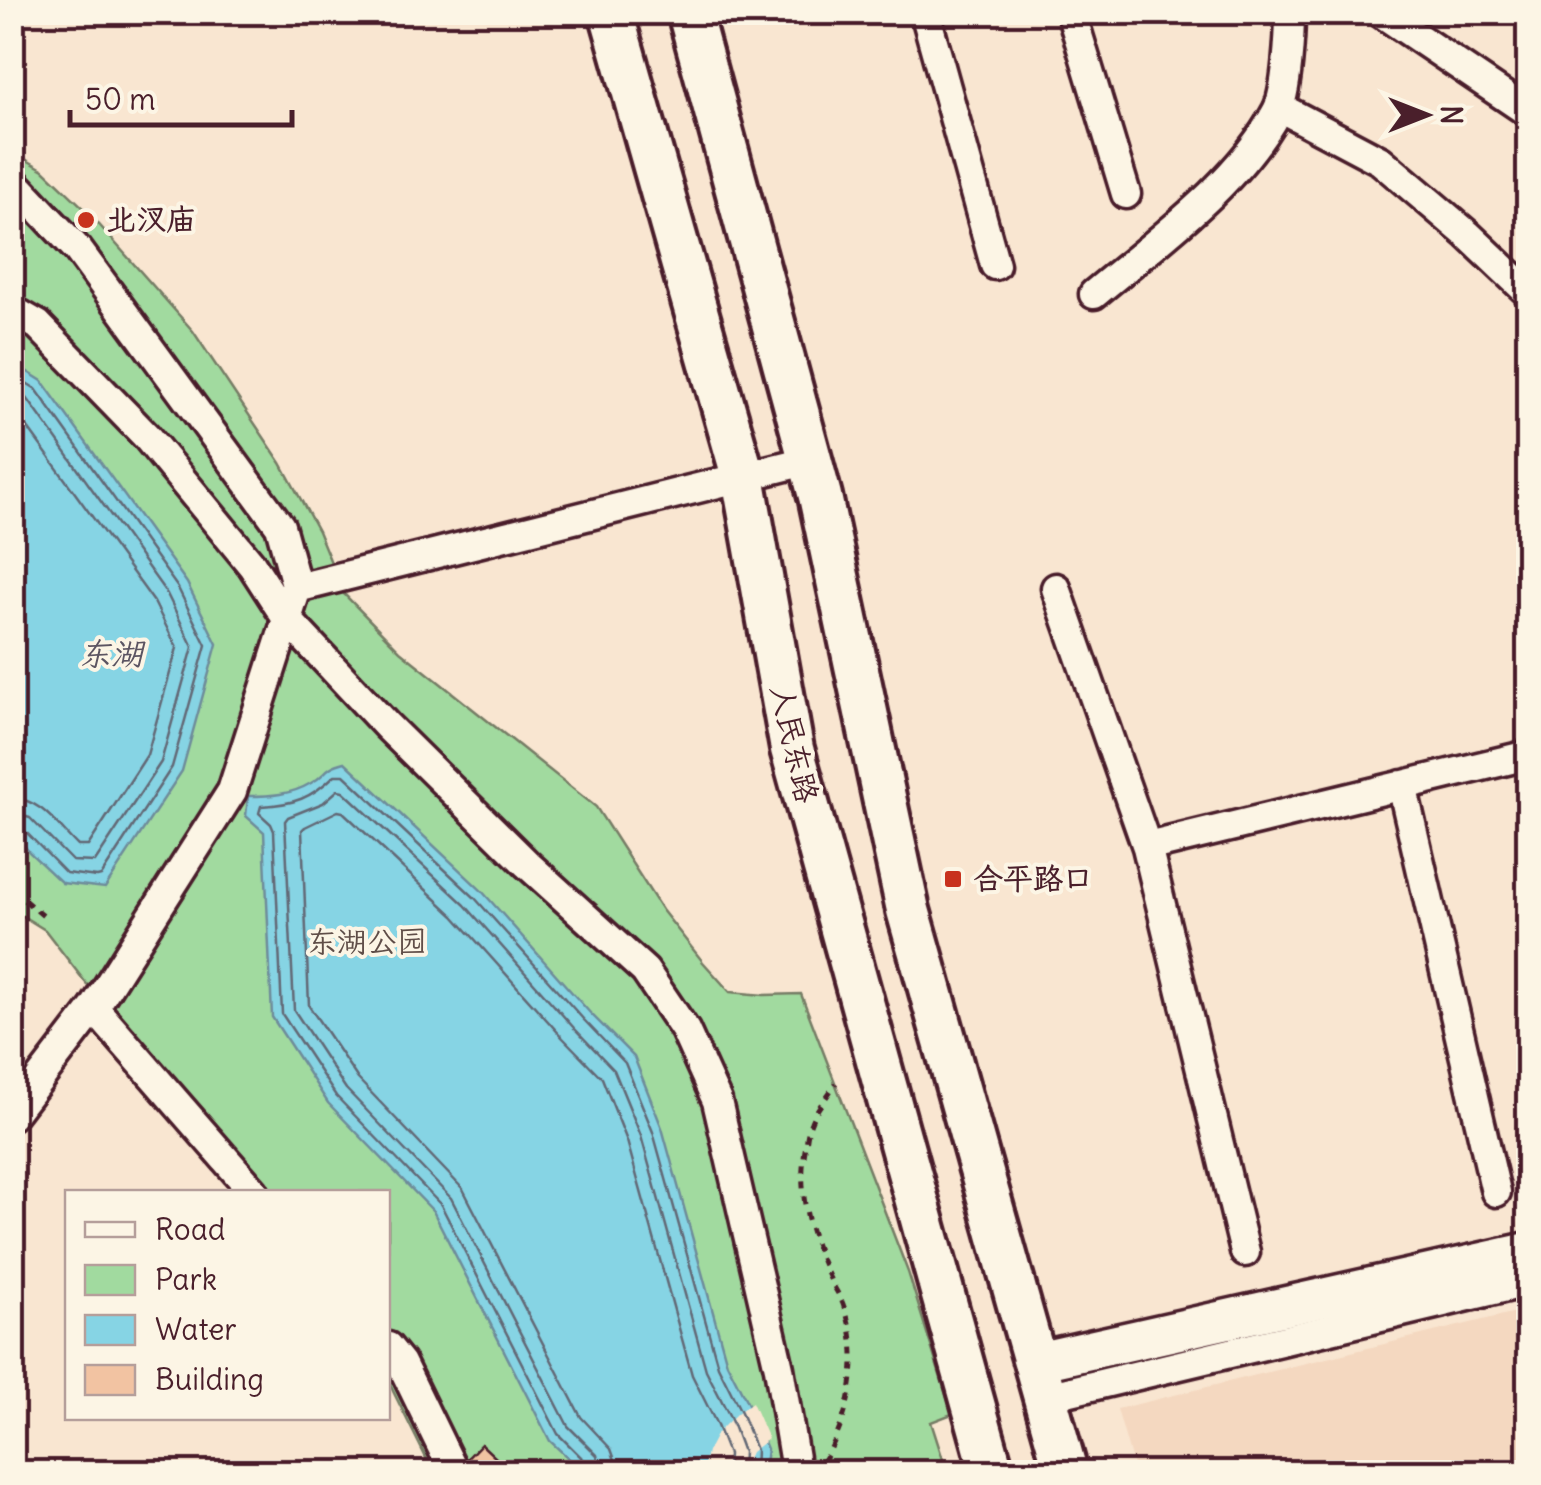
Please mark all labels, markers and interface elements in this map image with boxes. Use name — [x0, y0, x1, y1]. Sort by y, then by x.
scale bar — [70, 65, 292, 127]
north arrow — [1376, 65, 1476, 165]
text: 50 m — [85, 80, 155, 118]
text: N — [1433, 105, 1469, 125]
place label: 北汊庙 — [106, 200, 196, 238]
marker: 北汊庙 — [75, 209, 97, 231]
water label: 东湖 — [79, 633, 146, 674]
street label: 人民东路 — [763, 681, 827, 807]
place label: 合平路口 — [973, 859, 1093, 897]
marker: 合平路口 — [942, 868, 964, 890]
park label: 东湖公园 — [307, 922, 427, 960]
legend — [65, 1190, 390, 1420]
text: Road — [155, 1210, 225, 1248]
text: Park — [155, 1260, 217, 1298]
text: Water — [155, 1310, 237, 1348]
text: Building — [155, 1360, 264, 1398]

